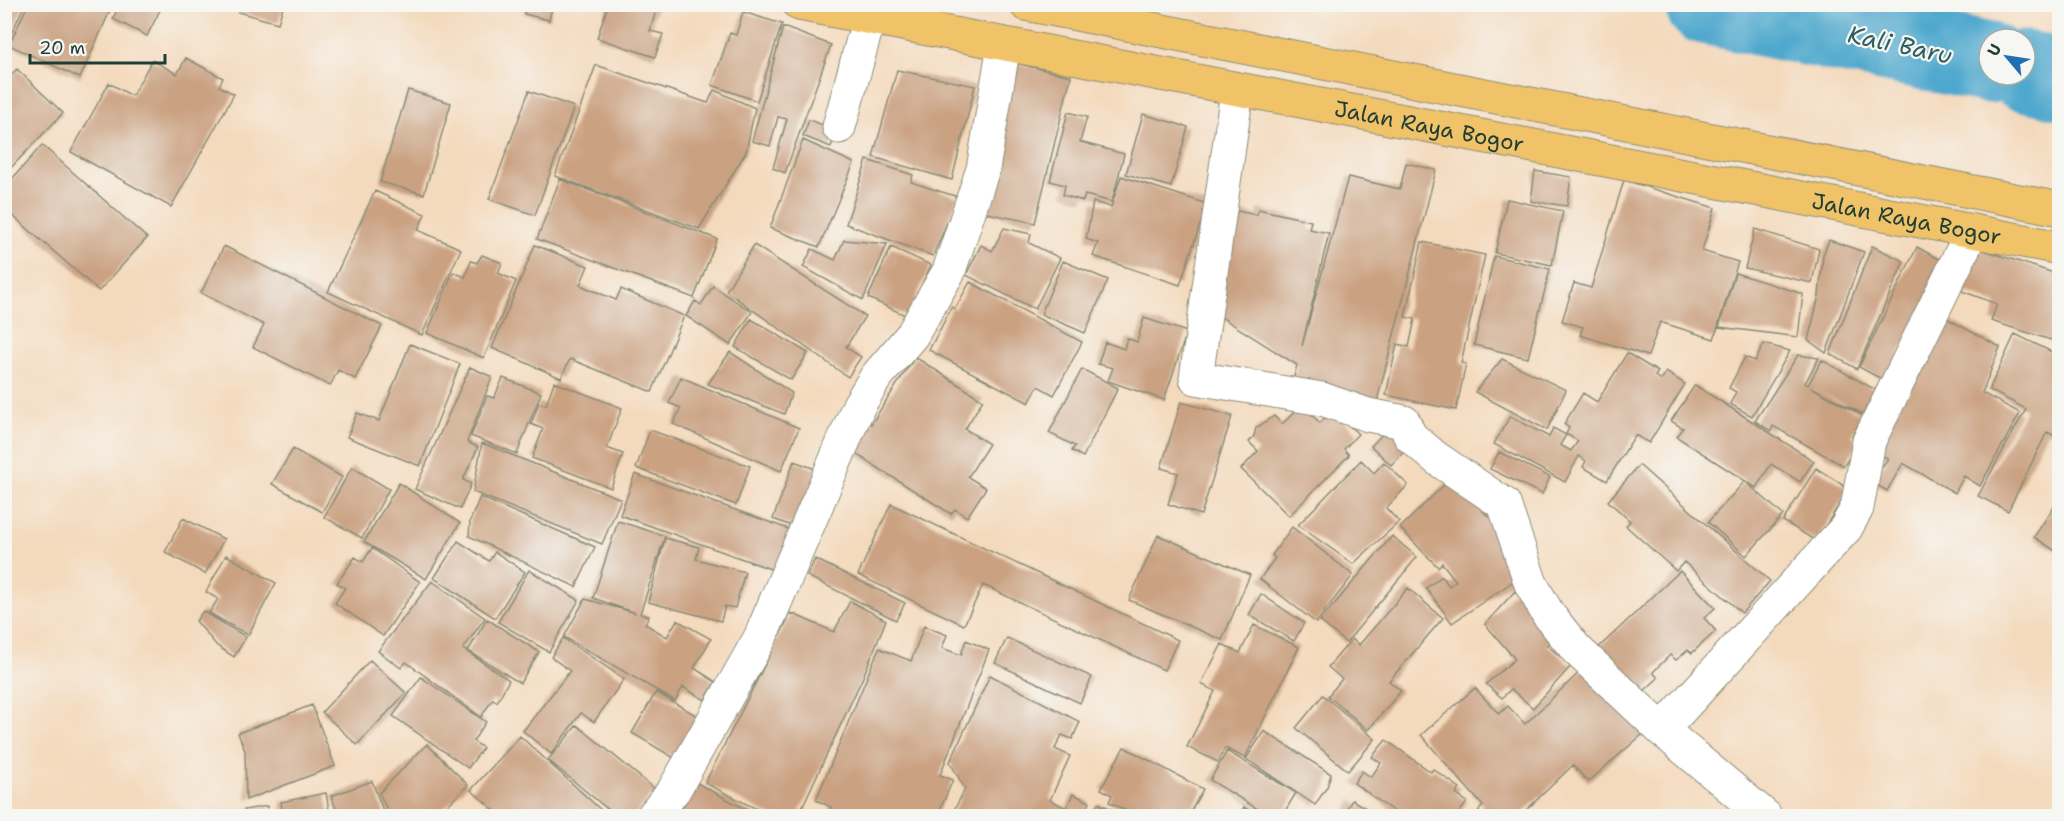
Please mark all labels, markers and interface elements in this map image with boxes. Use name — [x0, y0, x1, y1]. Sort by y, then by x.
water label: Kali Baru — [1845, 18, 1955, 72]
scale bar — [30, 27, 165, 65]
north arrow — [1977, 27, 2037, 87]
text: 20 m — [39, 36, 85, 60]
text: U — [1982, 40, 2006, 60]
street label: Jalan Raya Bogor — [1332, 94, 1527, 159]
street label: Jalan Raya Bogor — [1809, 186, 2004, 251]

